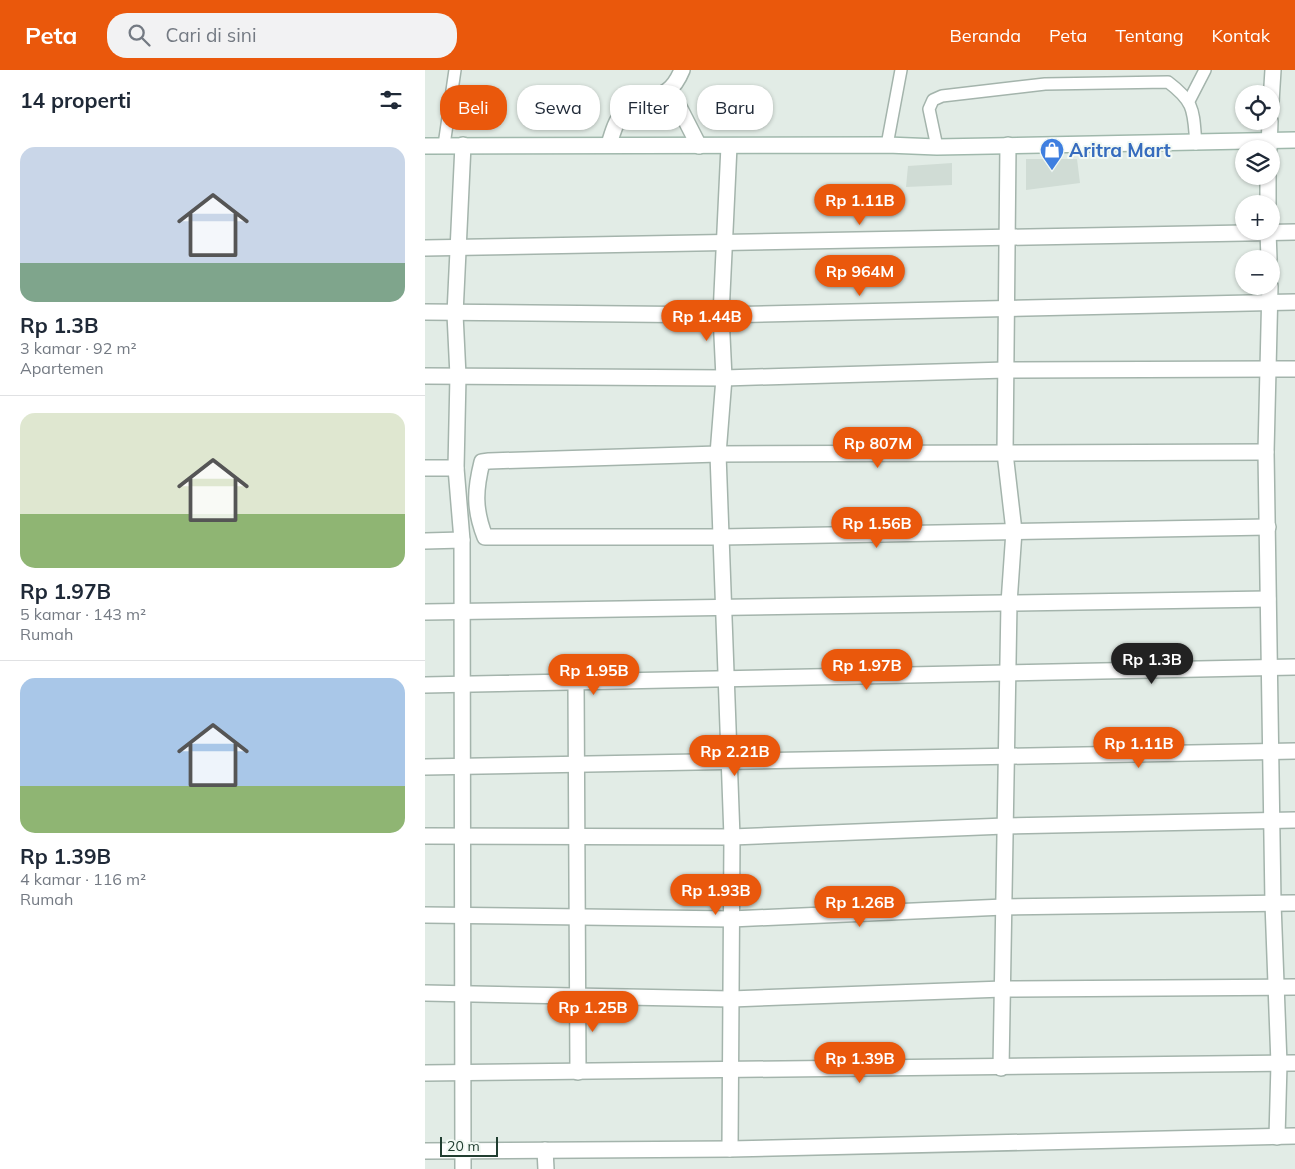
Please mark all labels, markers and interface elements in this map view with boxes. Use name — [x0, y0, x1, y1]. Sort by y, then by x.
search box — [107, 13, 457, 58]
text: Peta — [25, 20, 77, 50]
icon: search — [125, 21, 153, 49]
text: Cari di sini — [165, 23, 256, 47]
text: Beranda — [950, 24, 1021, 47]
text: Peta — [1049, 24, 1087, 47]
text: Tentang — [1115, 24, 1184, 47]
text: Kontak — [1212, 24, 1270, 47]
chip: Beli — [440, 85, 507, 130]
chip: Sewa — [517, 85, 600, 130]
chip: Filter — [610, 85, 687, 130]
chip: Baru — [697, 85, 773, 130]
map controls — [1235, 85, 1280, 295]
button: locate — [1235, 85, 1280, 130]
icon: filters — [377, 86, 405, 114]
text: 14 properti — [20, 87, 131, 113]
shop icon: Aritra Mart — [1039, 137, 1065, 171]
place label: Aritra Mart — [1069, 138, 1171, 162]
button: layers — [1235, 140, 1280, 185]
icon: home — [168, 180, 258, 270]
pin: Rp 1.11B — [808, 184, 912, 226]
text: Rp 1.11B — [825, 190, 895, 210]
button: + — [1235, 195, 1280, 240]
button: − — [1235, 250, 1280, 295]
pin: Rp 964M — [814, 254, 906, 297]
text: Rp 964M — [826, 261, 894, 281]
pin: Rp 1.44B — [655, 300, 759, 342]
text: Rp 1.44B — [672, 306, 742, 326]
text: Rp 1.3B — [20, 312, 98, 338]
text: 3 kamar · 92 m² — [20, 338, 137, 358]
text: Apartemen — [20, 358, 104, 378]
pin: Rp 807M — [832, 426, 924, 469]
text: Rp 807M — [844, 433, 912, 453]
icon: home — [168, 445, 258, 535]
pin: Rp 1.56B — [825, 506, 929, 549]
text: Rp 1.56B — [842, 513, 912, 533]
text: Rp 1.97B — [20, 578, 111, 604]
text: 5 kamar · 143 m² — [20, 604, 146, 624]
text: Rumah — [20, 624, 73, 644]
pin: Rp 1.3B — [1106, 642, 1198, 685]
pin: Rp 1.97B — [815, 648, 919, 691]
text: Rp 1.3B — [1122, 649, 1182, 669]
pin: Rp 1.95B — [542, 654, 646, 696]
text: Rp 1.97B — [832, 655, 902, 675]
text: Rp 1.95B — [559, 660, 629, 680]
icon: home — [168, 710, 258, 800]
pin: Rp 1.11B — [1087, 726, 1191, 769]
text: Rp 1.11B — [1104, 733, 1174, 753]
pin: Rp 2.21B — [683, 734, 787, 777]
text: Rp 2.21B — [700, 741, 770, 761]
text: Rp 1.39B — [20, 843, 111, 869]
text: 4 kamar · 116 m² — [20, 869, 146, 889]
pin: Rp 1.93B — [664, 874, 768, 916]
text: Rp 1.93B — [681, 880, 751, 900]
pin: Rp 1.26B — [808, 886, 912, 928]
text: Rumah — [20, 889, 73, 909]
text: Rp 1.26B — [825, 892, 895, 912]
pin: Rp 1.25B — [541, 990, 645, 1033]
text: Rp 1.25B — [558, 997, 628, 1017]
pin: Rp 1.39B — [808, 1042, 912, 1084]
text: Rp 1.39B — [825, 1048, 895, 1068]
scale bar — [440, 1134, 497, 1157]
text: 20 m — [447, 1137, 480, 1155]

